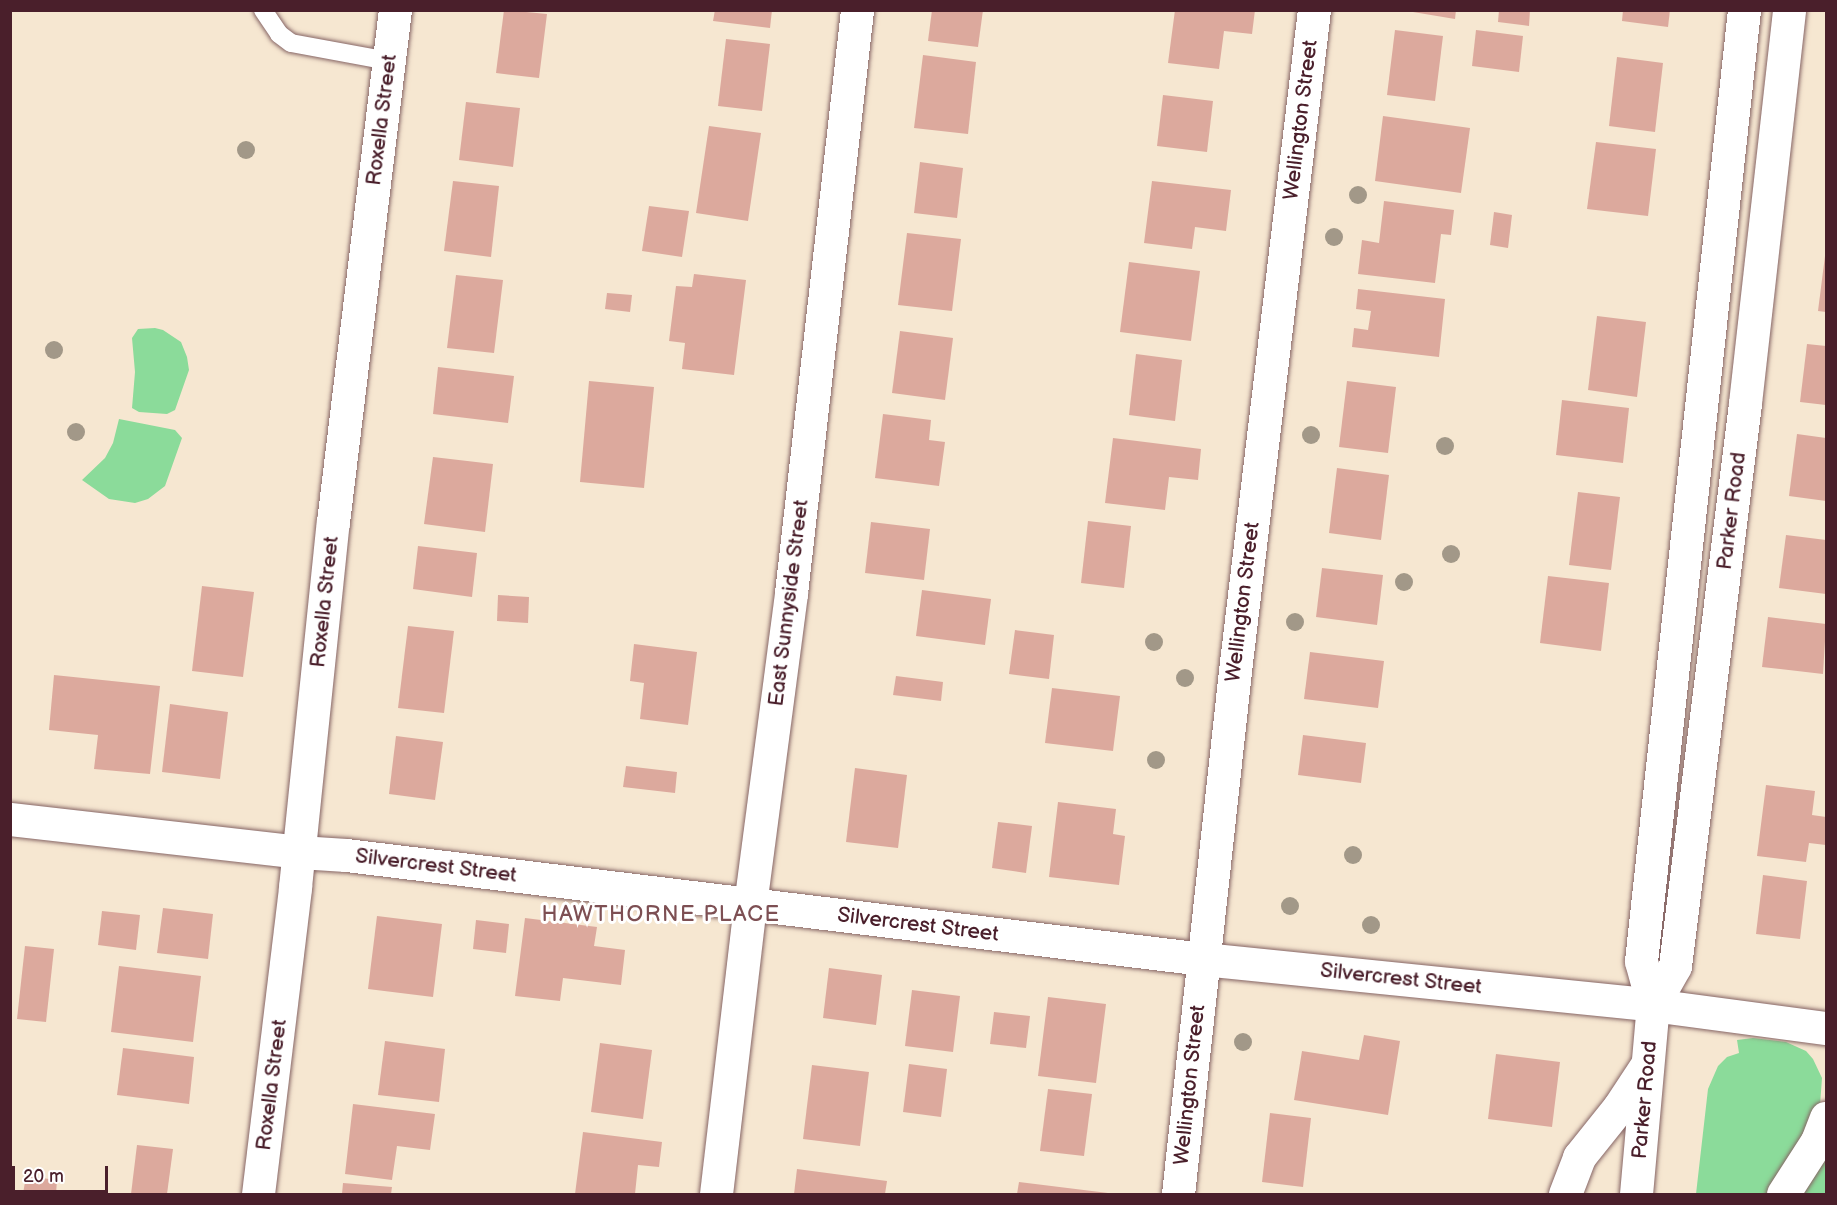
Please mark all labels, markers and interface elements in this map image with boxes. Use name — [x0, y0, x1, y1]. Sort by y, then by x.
street label: Wellington Street — [1279, 38, 1323, 202]
street label: Roxella Street — [361, 53, 403, 187]
street label: Parker Road — [1712, 451, 1752, 571]
street label: East Sunnyside Street — [764, 498, 814, 708]
street label: Wellington Street — [1221, 520, 1265, 684]
street label: Roxella Street — [306, 535, 344, 669]
street label: Silvercrest Street — [354, 844, 518, 888]
district label: HAWTHORNE PLACE — [542, 902, 780, 928]
street label: Silvercrest Street — [836, 903, 1000, 947]
street label: Silvercrest Street — [1319, 958, 1483, 1000]
street label: Wellington Street — [1169, 1003, 1211, 1167]
street label: Roxella Street — [251, 1018, 293, 1152]
street label: Parker Road — [1627, 1040, 1663, 1160]
scale bar — [15, 1154, 111, 1192]
text: 20 m — [23, 1166, 64, 1187]

